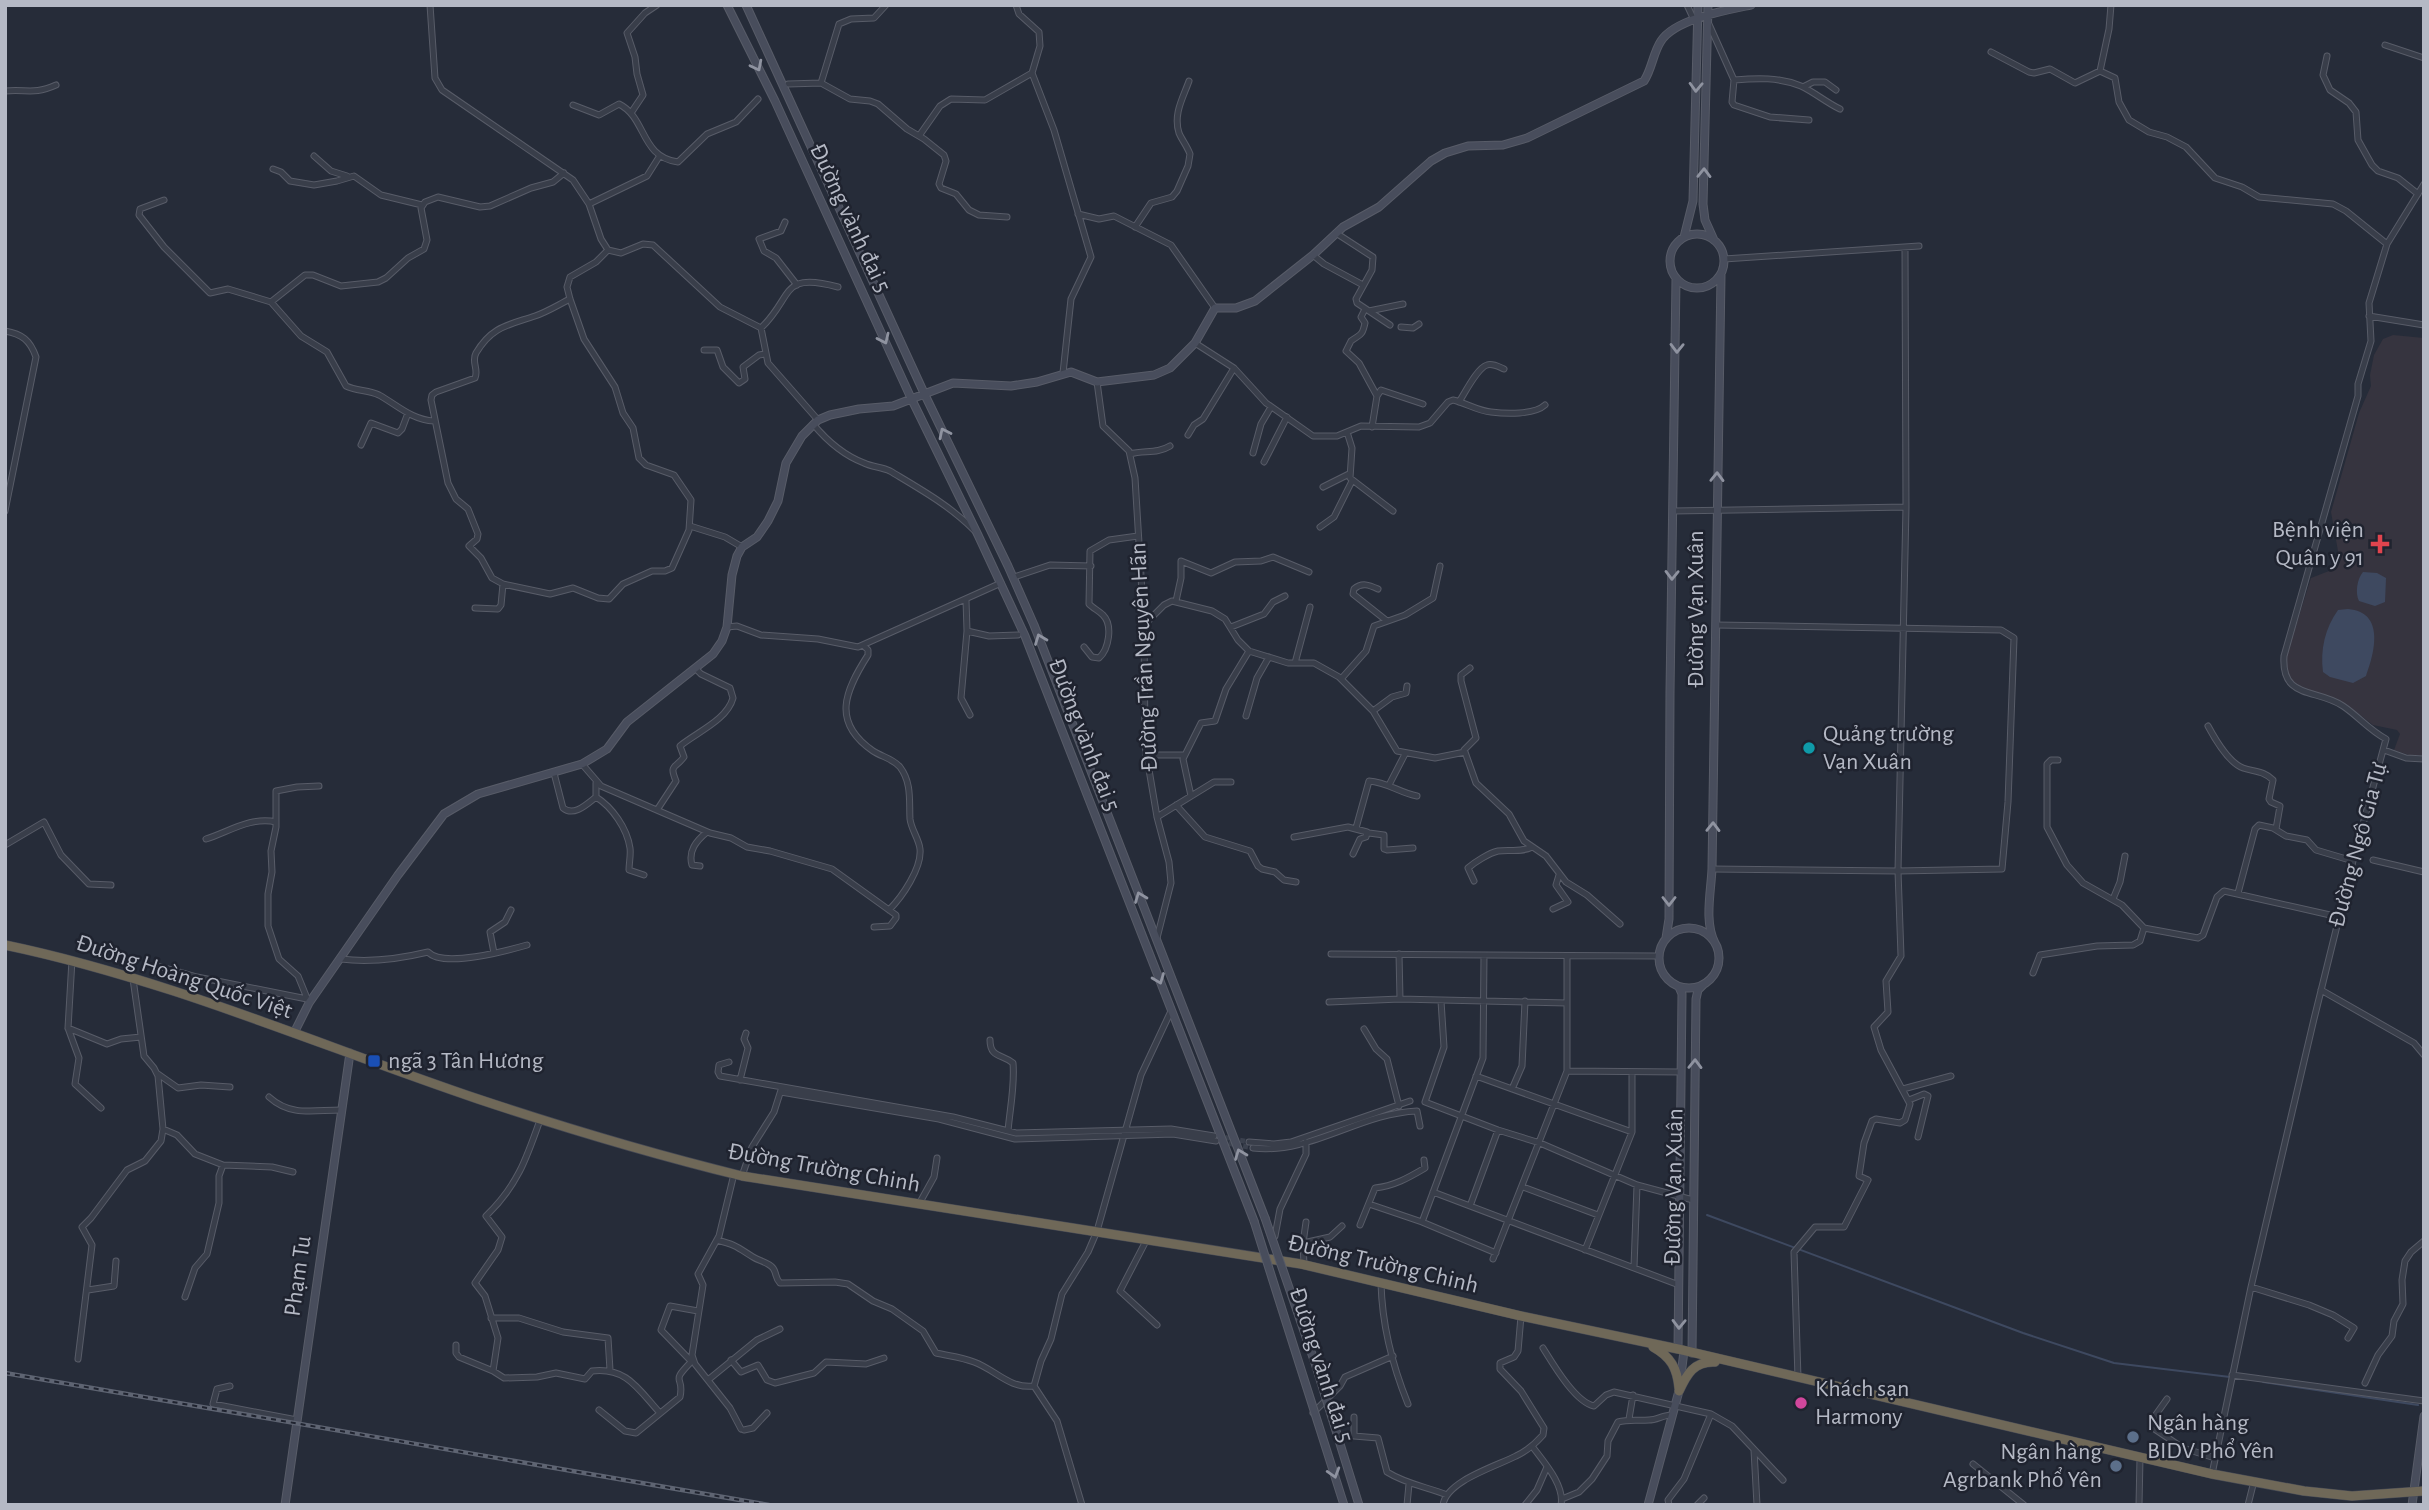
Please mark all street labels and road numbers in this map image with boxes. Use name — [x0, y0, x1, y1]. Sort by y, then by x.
street label: Đường vành đai 5 — [805, 140, 895, 296]
street label: Đường Vạn Xuân — [1684, 530, 1708, 688]
street label: Đường Trần Nguyên Hãn — [1126, 542, 1162, 772]
street label: Đường vành đai 5 — [1044, 655, 1124, 815]
street label: Đường Ngô Gia Tự — [2324, 759, 2392, 930]
street label: Đường Hoàng Quốc Việt — [73, 931, 295, 1023]
street label: Đường Vạn Xuân — [1661, 1108, 1687, 1266]
street label: Đường Trường Chinh — [726, 1139, 922, 1197]
street label: Đường Trường Chinh — [1285, 1230, 1481, 1298]
street label: Phạm Tu — [280, 1234, 316, 1318]
street label: Đường vành đai 5 — [1285, 1284, 1357, 1446]

